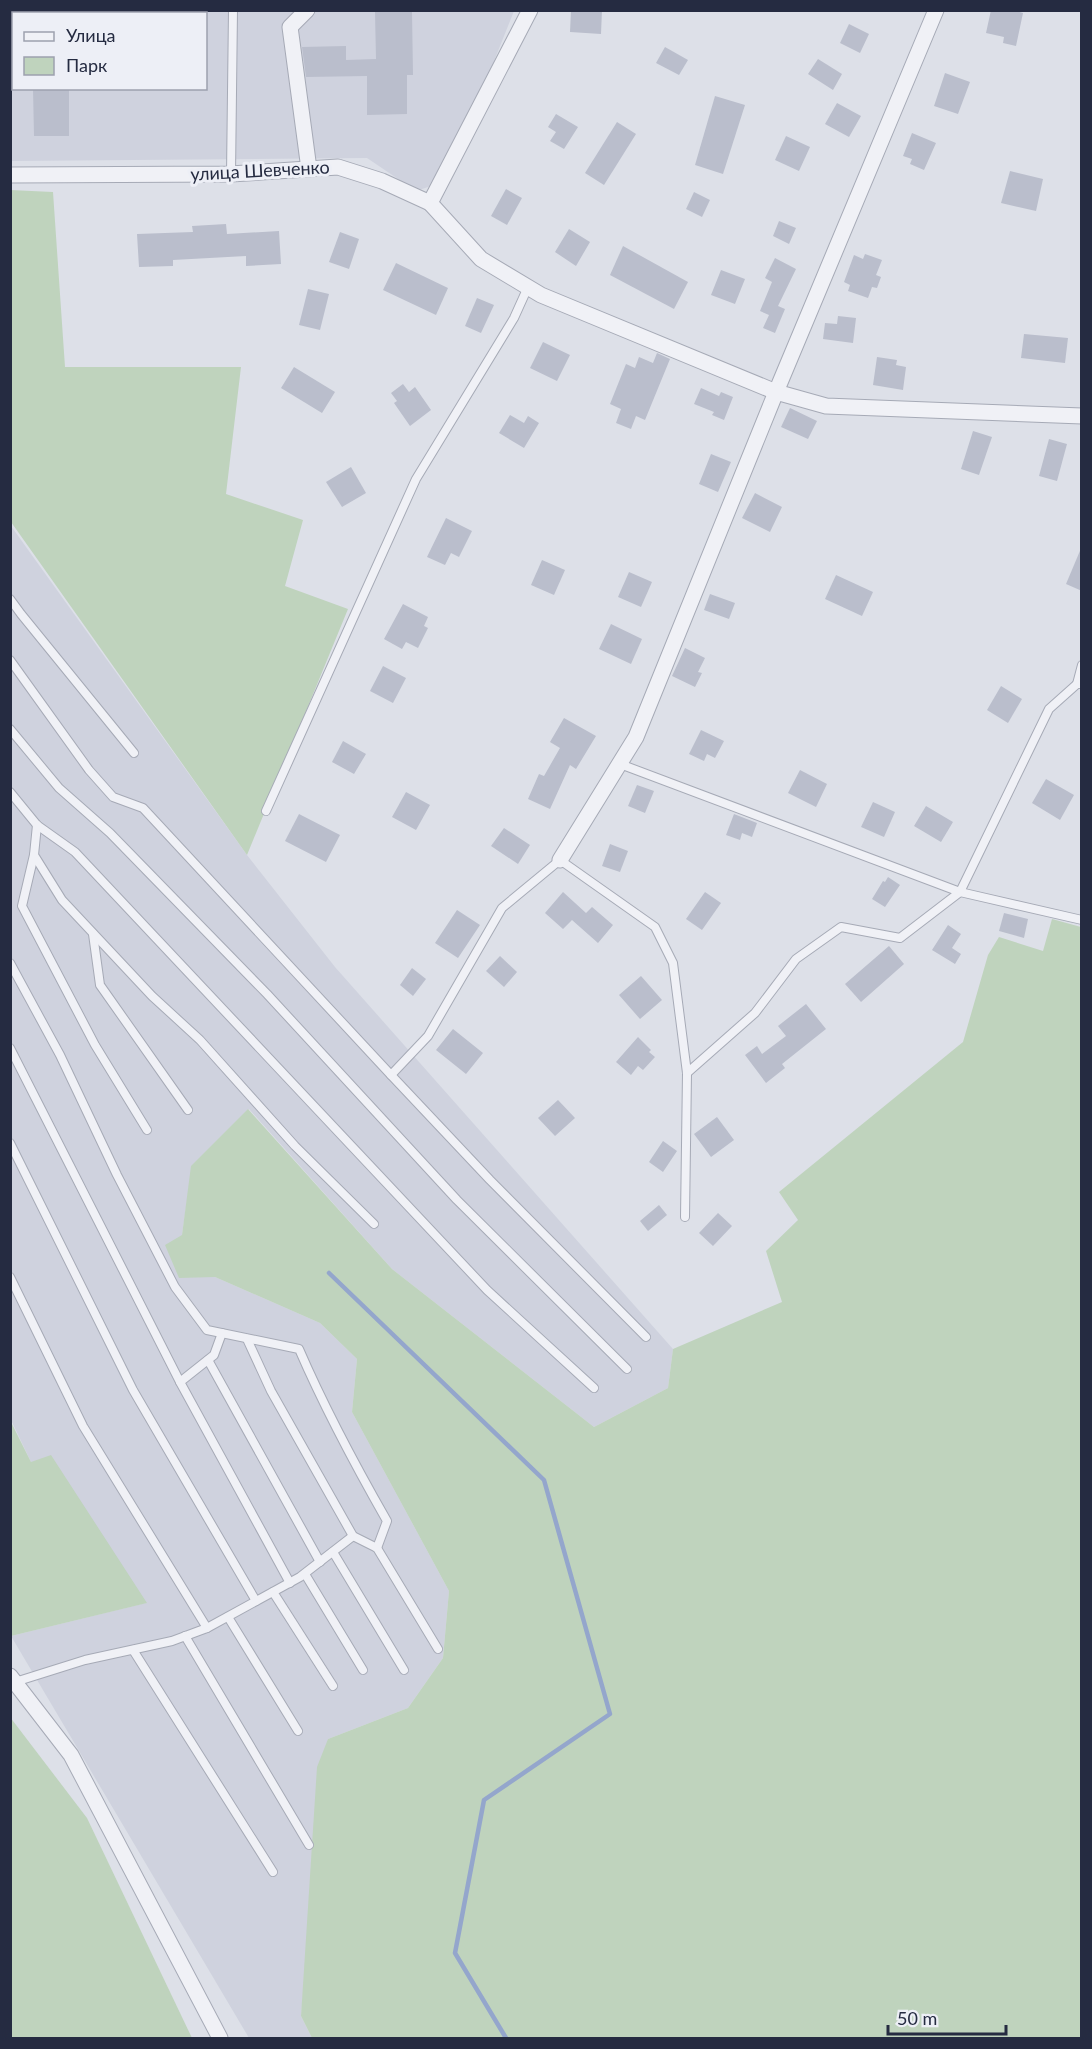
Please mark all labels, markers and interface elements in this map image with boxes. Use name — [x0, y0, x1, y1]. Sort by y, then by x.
legend — [12, 12, 207, 90]
text: Улица — [66, 24, 116, 46]
text: Парк — [66, 54, 108, 76]
street label: улица Шевченко — [190, 155, 330, 185]
scale bar — [888, 1998, 1006, 2036]
text: 50 m — [897, 2007, 937, 2029]

